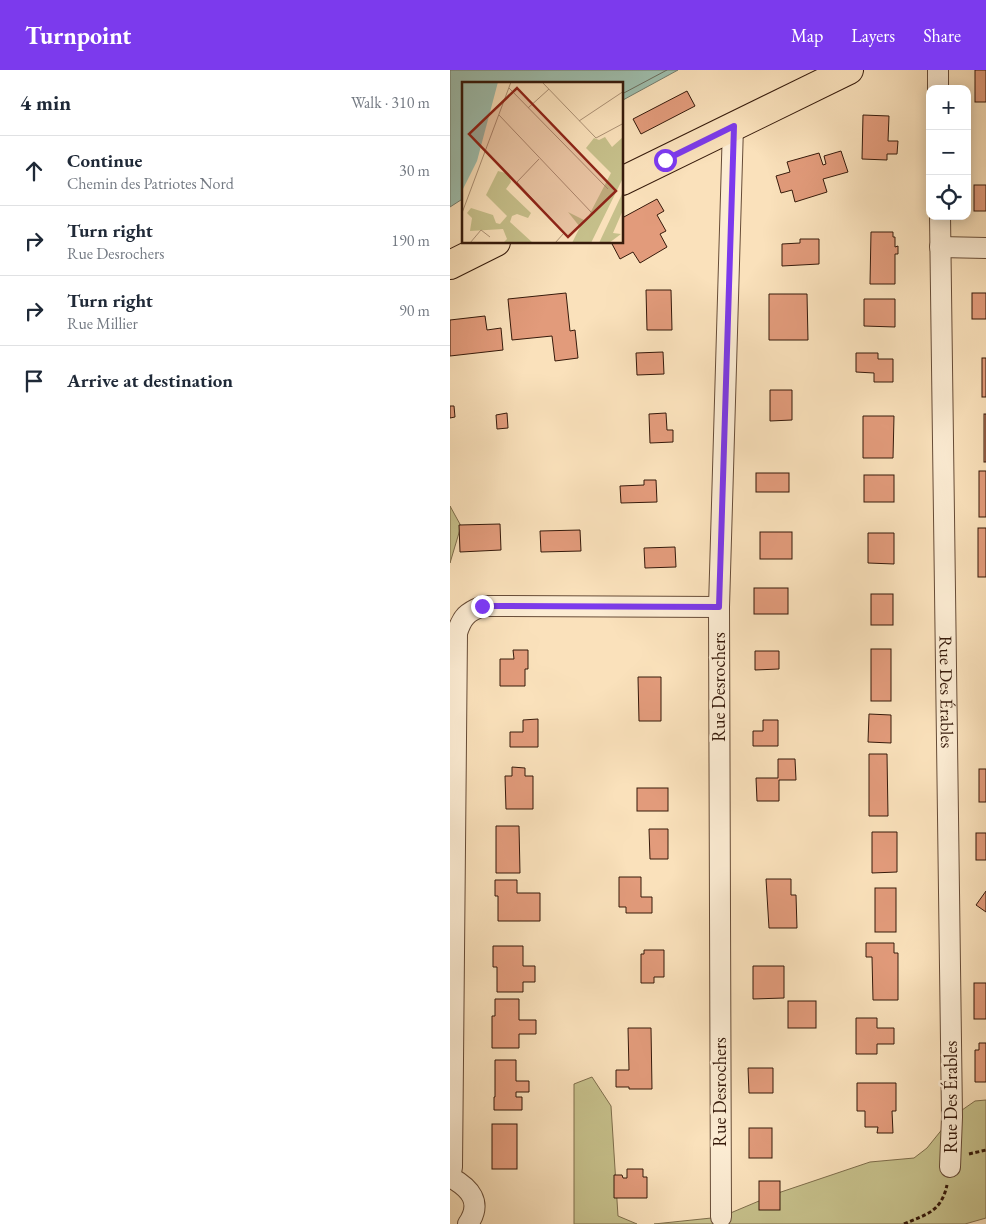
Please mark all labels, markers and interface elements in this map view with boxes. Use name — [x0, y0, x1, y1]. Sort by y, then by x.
text: Turnpoint — [25, 20, 131, 51]
text: Map — [791, 24, 823, 47]
text: Layers — [851, 24, 895, 47]
text: Share — [923, 24, 961, 47]
inset map — [462, 82, 624, 244]
map controls — [926, 85, 971, 220]
button: + — [926, 85, 971, 130]
text: 4 min — [20, 89, 71, 116]
text: Walk · 310 m — [351, 92, 430, 113]
button: − — [926, 130, 971, 175]
text: Continue — [67, 148, 142, 173]
route start — [654, 149, 677, 172]
icon: ahead — [20, 157, 48, 185]
text: 30 m — [399, 160, 430, 181]
text: Chemin des Patriotes Nord — [67, 173, 234, 194]
button: locate — [926, 175, 971, 220]
text: Turn right — [67, 218, 153, 243]
icon: right — [20, 227, 48, 255]
text: 190 m — [391, 230, 430, 251]
text: Rue Desrochers — [67, 243, 165, 264]
text: Turn right — [67, 288, 153, 313]
icon: right — [20, 297, 48, 325]
text: 90 m — [399, 300, 430, 321]
text: Rue Millier — [67, 313, 138, 334]
icon: arrive — [20, 367, 48, 395]
text: Arrive at destination — [67, 368, 233, 393]
route end — [471, 595, 494, 618]
street label: Rue Desrochers — [707, 632, 730, 742]
street label: Rue Des Érables — [935, 636, 959, 749]
street label: Rue Desrochers — [708, 1037, 731, 1147]
street label: Rue Des Érables — [939, 1041, 962, 1153]

